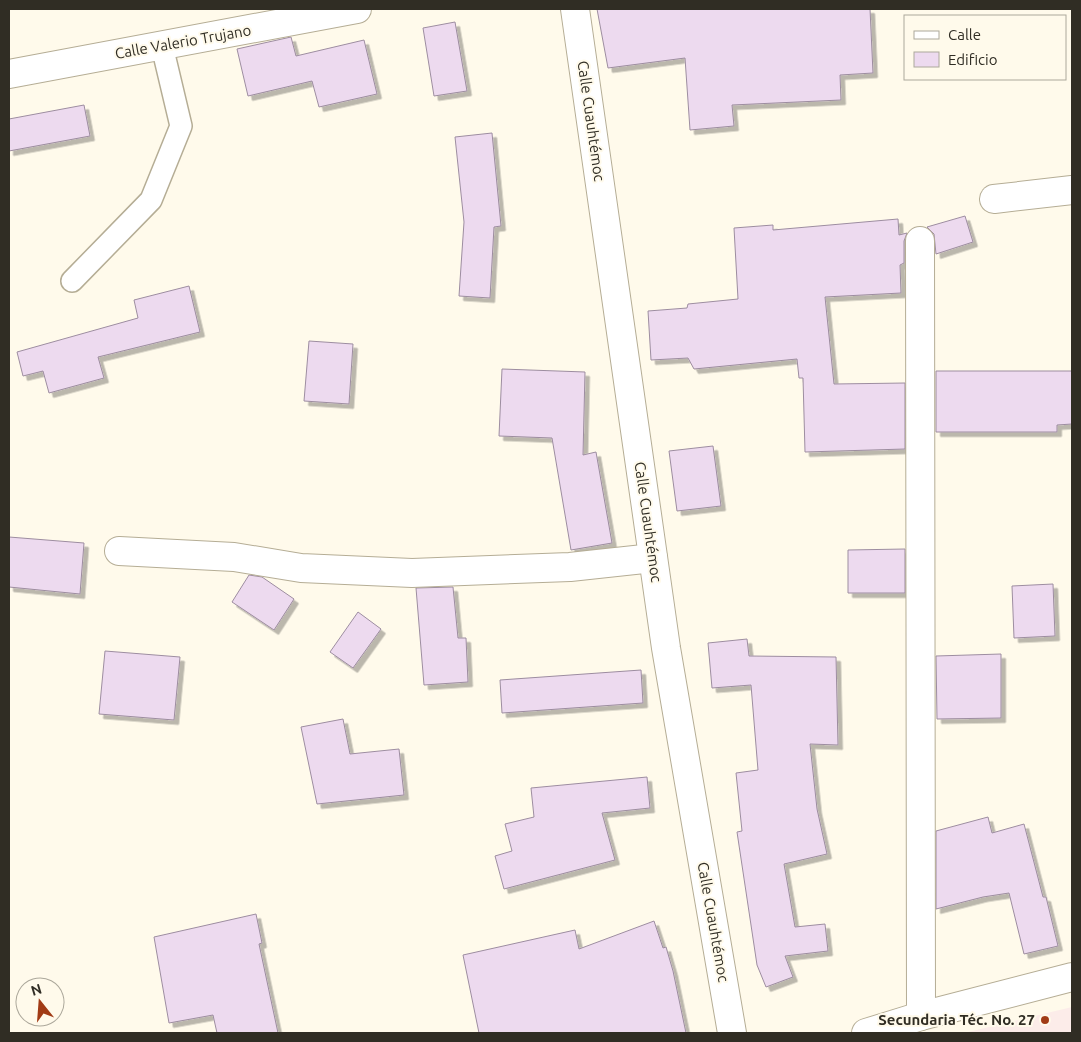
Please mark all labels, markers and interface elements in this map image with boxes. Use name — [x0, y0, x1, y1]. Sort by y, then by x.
legend — [904, 15, 1066, 80]
street label: Calle Valerio Trujano — [113, 21, 252, 62]
text: Calle — [948, 26, 981, 43]
text: Edificio — [948, 51, 997, 68]
street label: Calle Cuauhtémoc — [575, 59, 608, 182]
street label: Calle Cuauhtémoc — [632, 460, 665, 583]
street label: Calle Cuauhtémoc — [695, 860, 732, 983]
north arrow — [15, 977, 65, 1027]
text: N — [29, 980, 44, 999]
place label: Secundaria Téc. No. 27 — [878, 1011, 1035, 1028]
marker: Secundaria Téc. No. 27 — [1039, 1014, 1051, 1026]

